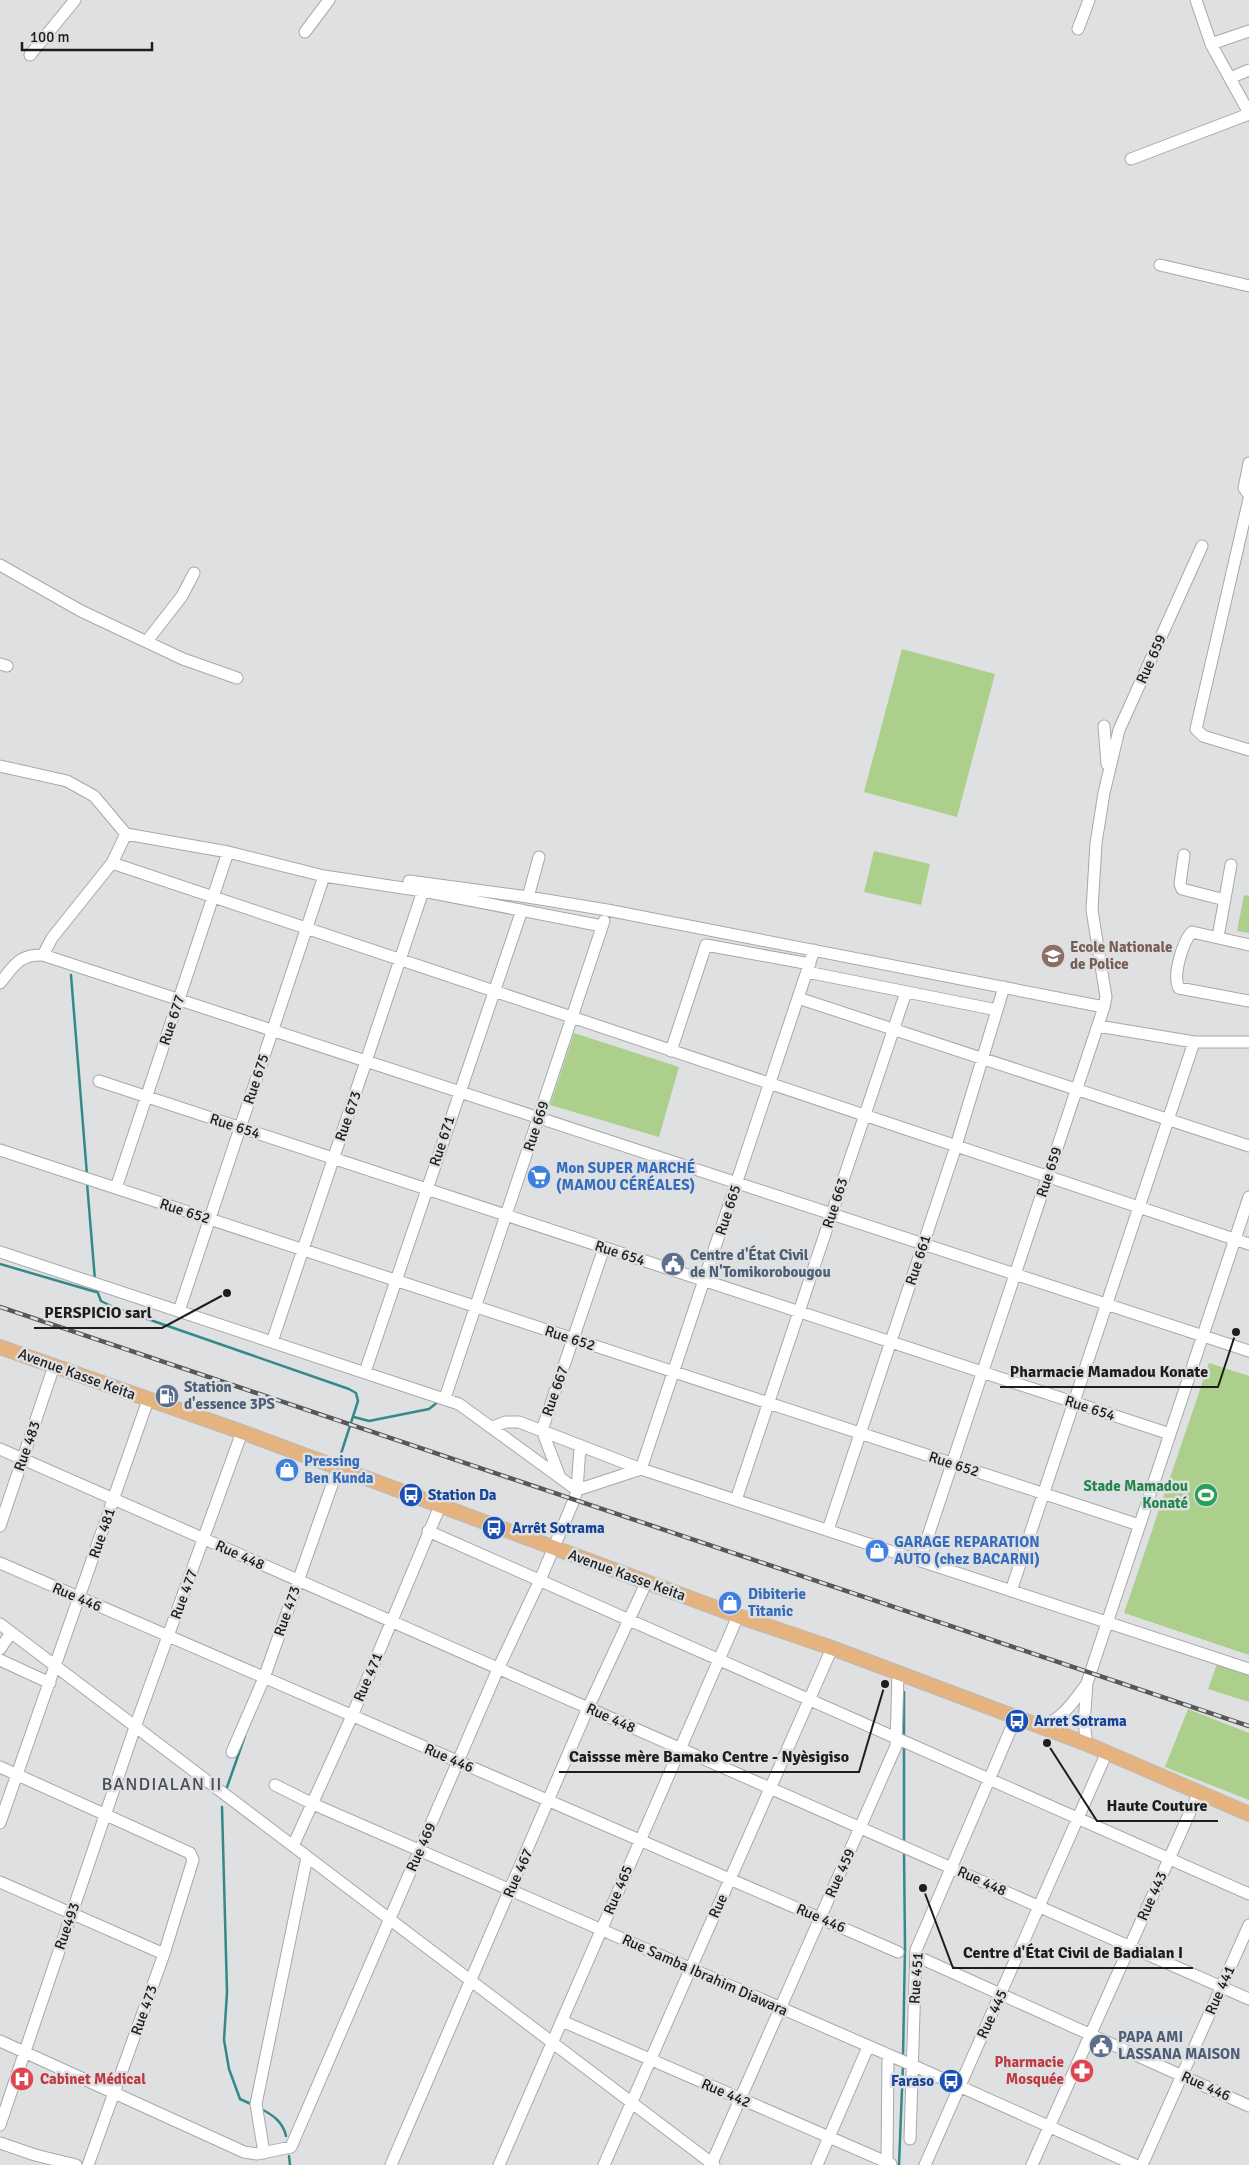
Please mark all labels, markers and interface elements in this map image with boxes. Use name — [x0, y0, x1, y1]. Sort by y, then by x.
scale bar — [22, 20, 152, 52]
text: 100 m — [30, 28, 70, 46]
street label: Rue 659 — [1132, 632, 1170, 686]
place label: Ecole Nationale de Police — [1070, 938, 1172, 973]
school or university icon: Ecole Nationale de Police — [1040, 943, 1066, 969]
street label: Rue 677 — [155, 993, 189, 1047]
street label: Rue 675 — [239, 1052, 273, 1106]
street label: Rue 673 — [331, 1089, 365, 1143]
street label: Rue 669 — [519, 1099, 553, 1153]
street label: Rue 654 — [208, 1109, 262, 1143]
street label: Rue 671 — [425, 1114, 459, 1168]
street label: Rue 659 — [1032, 1145, 1066, 1199]
place label: Mon SUPER MARCHÉ (MAMOU CÉRÉALES) — [556, 1158, 696, 1194]
supermarket icon: Mon SUPER MARCHÉ (MAMOU CÉRÉALES) — [526, 1164, 552, 1190]
street label: Rue 663 — [818, 1176, 852, 1230]
street label: Rue 665 — [711, 1183, 745, 1237]
street label: Rue 652 — [158, 1194, 212, 1228]
street label: Rue 661 — [901, 1233, 935, 1287]
street label: Rue 654 — [593, 1236, 647, 1270]
place label: Centre d'État Civil de N'Tomikorobougou — [690, 1245, 831, 1281]
public building icon: Centre d'État Civil de N'Tomikorobougou — [660, 1251, 686, 1277]
callout: PERSPICIO sarl — [34, 1297, 162, 1328]
text: PERSPICIO sarl — [44, 1303, 152, 1323]
street label: Rue 652 — [543, 1321, 597, 1355]
street label: Avenue Kasse Keita — [16, 1344, 138, 1404]
callout: Pharmacie Mamadou Konate — [1000, 1356, 1218, 1387]
text: Pharmacie Mamadou Konate — [1010, 1362, 1208, 1382]
street label: Rue 667 — [538, 1364, 572, 1418]
place label: Station d'essence 3PS — [184, 1378, 275, 1413]
fuel station icon: Station d'essence 3PS — [154, 1383, 180, 1409]
street label: Rue 654 — [1063, 1391, 1117, 1425]
street label: Rue 483 — [10, 1419, 44, 1473]
street label: Rue 652 — [927, 1447, 981, 1481]
place label: Pressing Ben Kunda — [304, 1452, 374, 1487]
shop icon: Pressing Ben Kunda — [274, 1457, 300, 1483]
place label: Stade Mamadou Konaté — [1083, 1477, 1188, 1512]
bus stop icon: Station Da — [398, 1482, 424, 1508]
sports icon: Stade Mamadou Konaté — [1193, 1482, 1219, 1508]
place label: Station Da — [428, 1486, 497, 1504]
street label: Rue 481 — [85, 1506, 119, 1560]
bus stop icon: Arrêt Sotrama — [481, 1515, 507, 1541]
place label: Arrêt Sotrama — [512, 1519, 605, 1537]
place label: GARAGE REPARATION AUTO (chez BACARNI) — [894, 1533, 1040, 1568]
street label: Rue 448 — [213, 1536, 267, 1574]
shop icon: GARAGE REPARATION AUTO (chez BACARNI) — [864, 1538, 890, 1564]
street label: Avenue Kasse Keita — [566, 1545, 688, 1605]
street label: Rue 477 — [167, 1567, 201, 1621]
street label: Rue 446 — [50, 1579, 104, 1615]
street label: Rue 473 — [270, 1584, 304, 1638]
place label: Dibiterie Titanic — [748, 1585, 806, 1620]
shop icon: Dibiterie Titanic — [717, 1590, 743, 1616]
street label: Rue 471 — [350, 1650, 386, 1704]
street label: Rue 448 — [584, 1699, 638, 1737]
bus stop icon: Arret Sotrama — [1004, 1708, 1030, 1734]
place label: Arret Sotrama — [1034, 1712, 1127, 1730]
street label: Rue 446 — [422, 1740, 476, 1776]
callout: Caissse mère Bamako Centre - Nyèsigiso — [559, 1741, 859, 1772]
text: Caissse mère Bamako Centre - Nyèsigiso — [569, 1747, 849, 1767]
district label: BANDIALAN II — [101, 1773, 223, 1795]
callout: Haute Couture — [1097, 1790, 1218, 1821]
text: Haute Couture — [1107, 1796, 1208, 1816]
street label: Rue 469 — [402, 1820, 440, 1874]
street label: Rue 467 — [499, 1846, 537, 1900]
street label: Rue 459 — [821, 1846, 859, 1900]
street label: Rue 448 — [955, 1862, 1009, 1900]
street label: Rue 465 — [600, 1863, 636, 1917]
street label: Rue 443 — [1133, 1869, 1171, 1923]
street label: Rue — [705, 1891, 731, 1921]
street label: Rue493 — [51, 1900, 83, 1952]
street label: Rue 446 — [794, 1900, 848, 1936]
street label: Rue Samba Ibrahim Diawara — [619, 1930, 791, 2020]
callout: Centre d'État Civil de Badialan I — [953, 1937, 1193, 1968]
text: Centre d'État Civil de Badialan I — [963, 1943, 1183, 1963]
street label: Rue 451 — [905, 1951, 927, 2005]
street label: Rue 441 — [1201, 1963, 1239, 2017]
street label: Rue 473 — [127, 1983, 161, 2037]
street label: Rue 445 — [973, 1987, 1011, 2041]
place label: PAPA AMI LASSANA MAISON — [1118, 2028, 1240, 2063]
public building icon: PAPA AMI LASSANA MAISON — [1088, 2033, 1114, 2059]
place label: Pharmacie Mosquée — [994, 2053, 1064, 2088]
pharmacy icon: Pharmacie Mosquée — [1069, 2058, 1095, 2084]
hospital icon: Cabinet Médical — [9, 2066, 35, 2092]
street label: Rue 446 — [1179, 2067, 1233, 2105]
bus stop icon: Faraso — [938, 2068, 964, 2094]
place label: Cabinet Médical — [40, 2070, 146, 2088]
place label: Faraso — [891, 2072, 934, 2090]
street label: Rue 442 — [699, 2075, 753, 2111]

